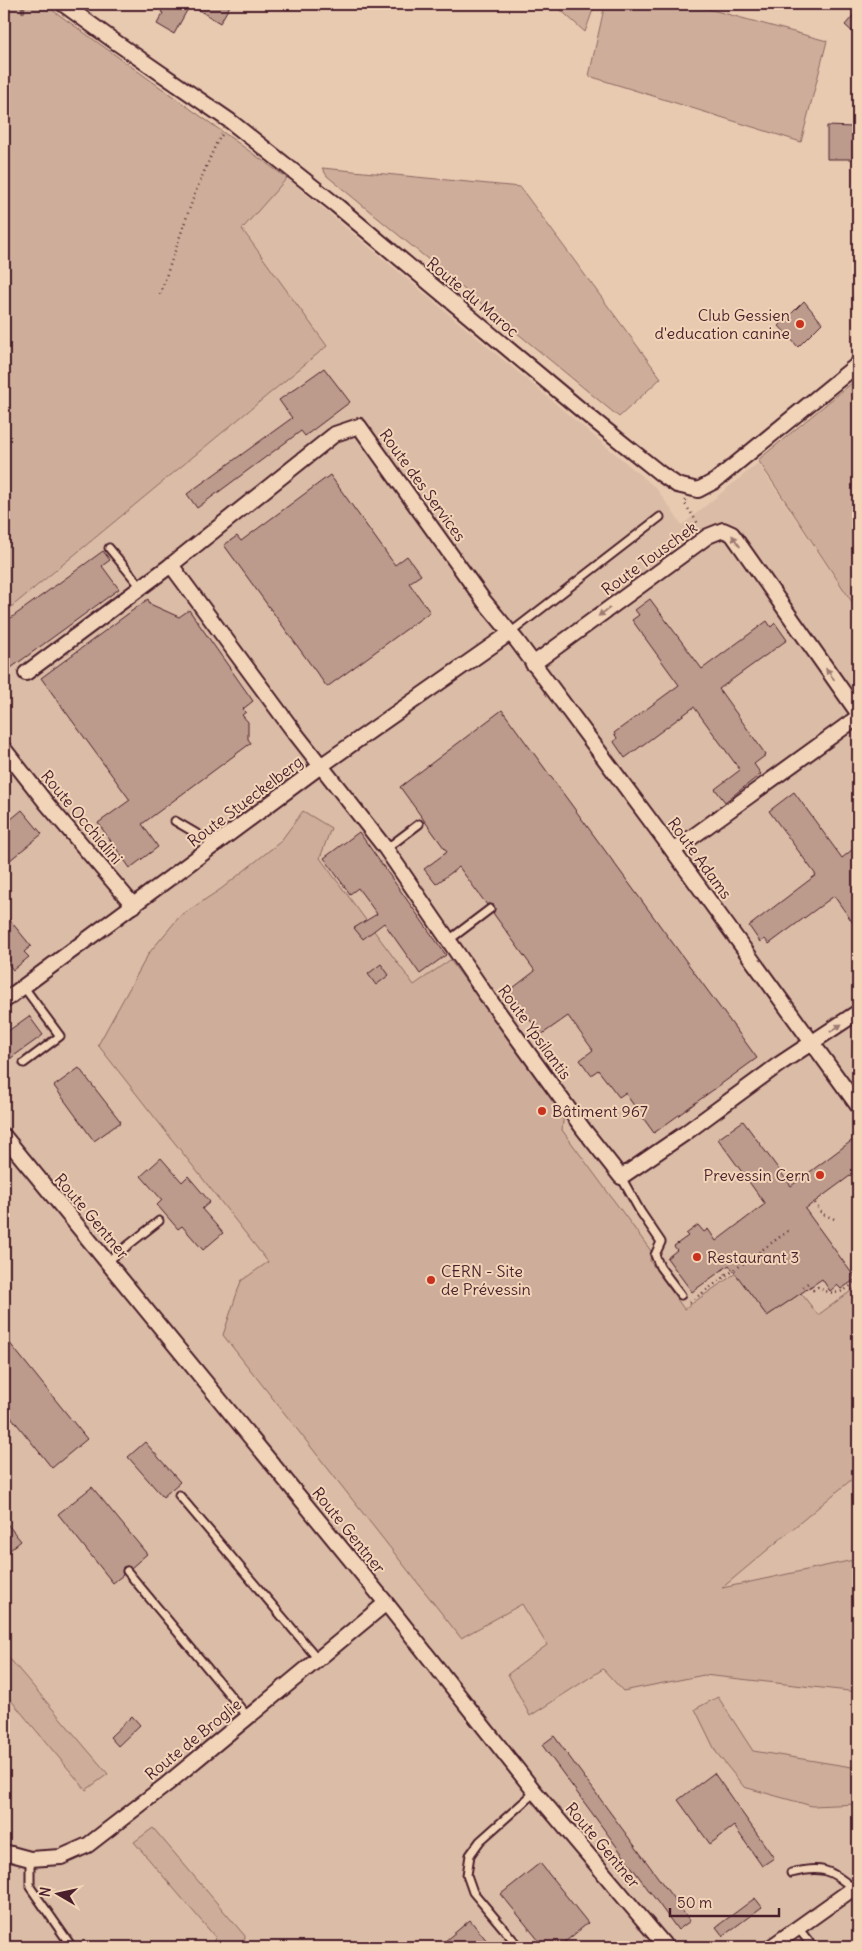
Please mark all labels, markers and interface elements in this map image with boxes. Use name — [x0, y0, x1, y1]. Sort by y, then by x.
street label: Route du Maroc — [423, 253, 523, 341]
place label: Club Gessien d'education canine — [655, 305, 790, 343]
marker: Club Gessien d'education canine — [794, 318, 806, 330]
street label: Route des Services — [375, 425, 471, 545]
street label: Route Touschek — [597, 517, 701, 599]
one-way arrow — [731, 534, 741, 548]
one-way arrow — [598, 606, 611, 617]
one-way arrow — [825, 667, 835, 681]
street label: Route Stueckelberg — [183, 751, 307, 851]
street label: Route Occhialini — [37, 766, 127, 868]
street label: Route Adams — [664, 813, 736, 903]
street label: Route Ypsilantis — [494, 981, 576, 1083]
one-way arrow — [829, 1023, 842, 1033]
place label: Bâtiment 967 — [552, 1101, 648, 1121]
marker: Bâtiment 967 — [536, 1105, 548, 1117]
place label: Prevessin Cern — [704, 1165, 810, 1185]
street label: Route Gentner — [51, 1169, 134, 1263]
marker: Prevessin Cern — [814, 1169, 826, 1181]
place label: Restaurant 3 — [707, 1247, 799, 1267]
marker: Restaurant 3 — [691, 1251, 703, 1263]
place label: CERN - Site de Prévessin — [441, 1261, 531, 1299]
marker: CERN - Site de Prévessin — [425, 1274, 437, 1286]
street label: Route Gentner — [308, 1483, 390, 1578]
street label: Route de Broglie — [141, 1694, 245, 1784]
street label: Route Gentner — [562, 1798, 645, 1892]
north arrow — [32, 1868, 82, 1918]
text: N — [36, 1886, 55, 1898]
scale bar — [670, 1886, 778, 1918]
text: 50 m — [677, 1893, 712, 1912]

